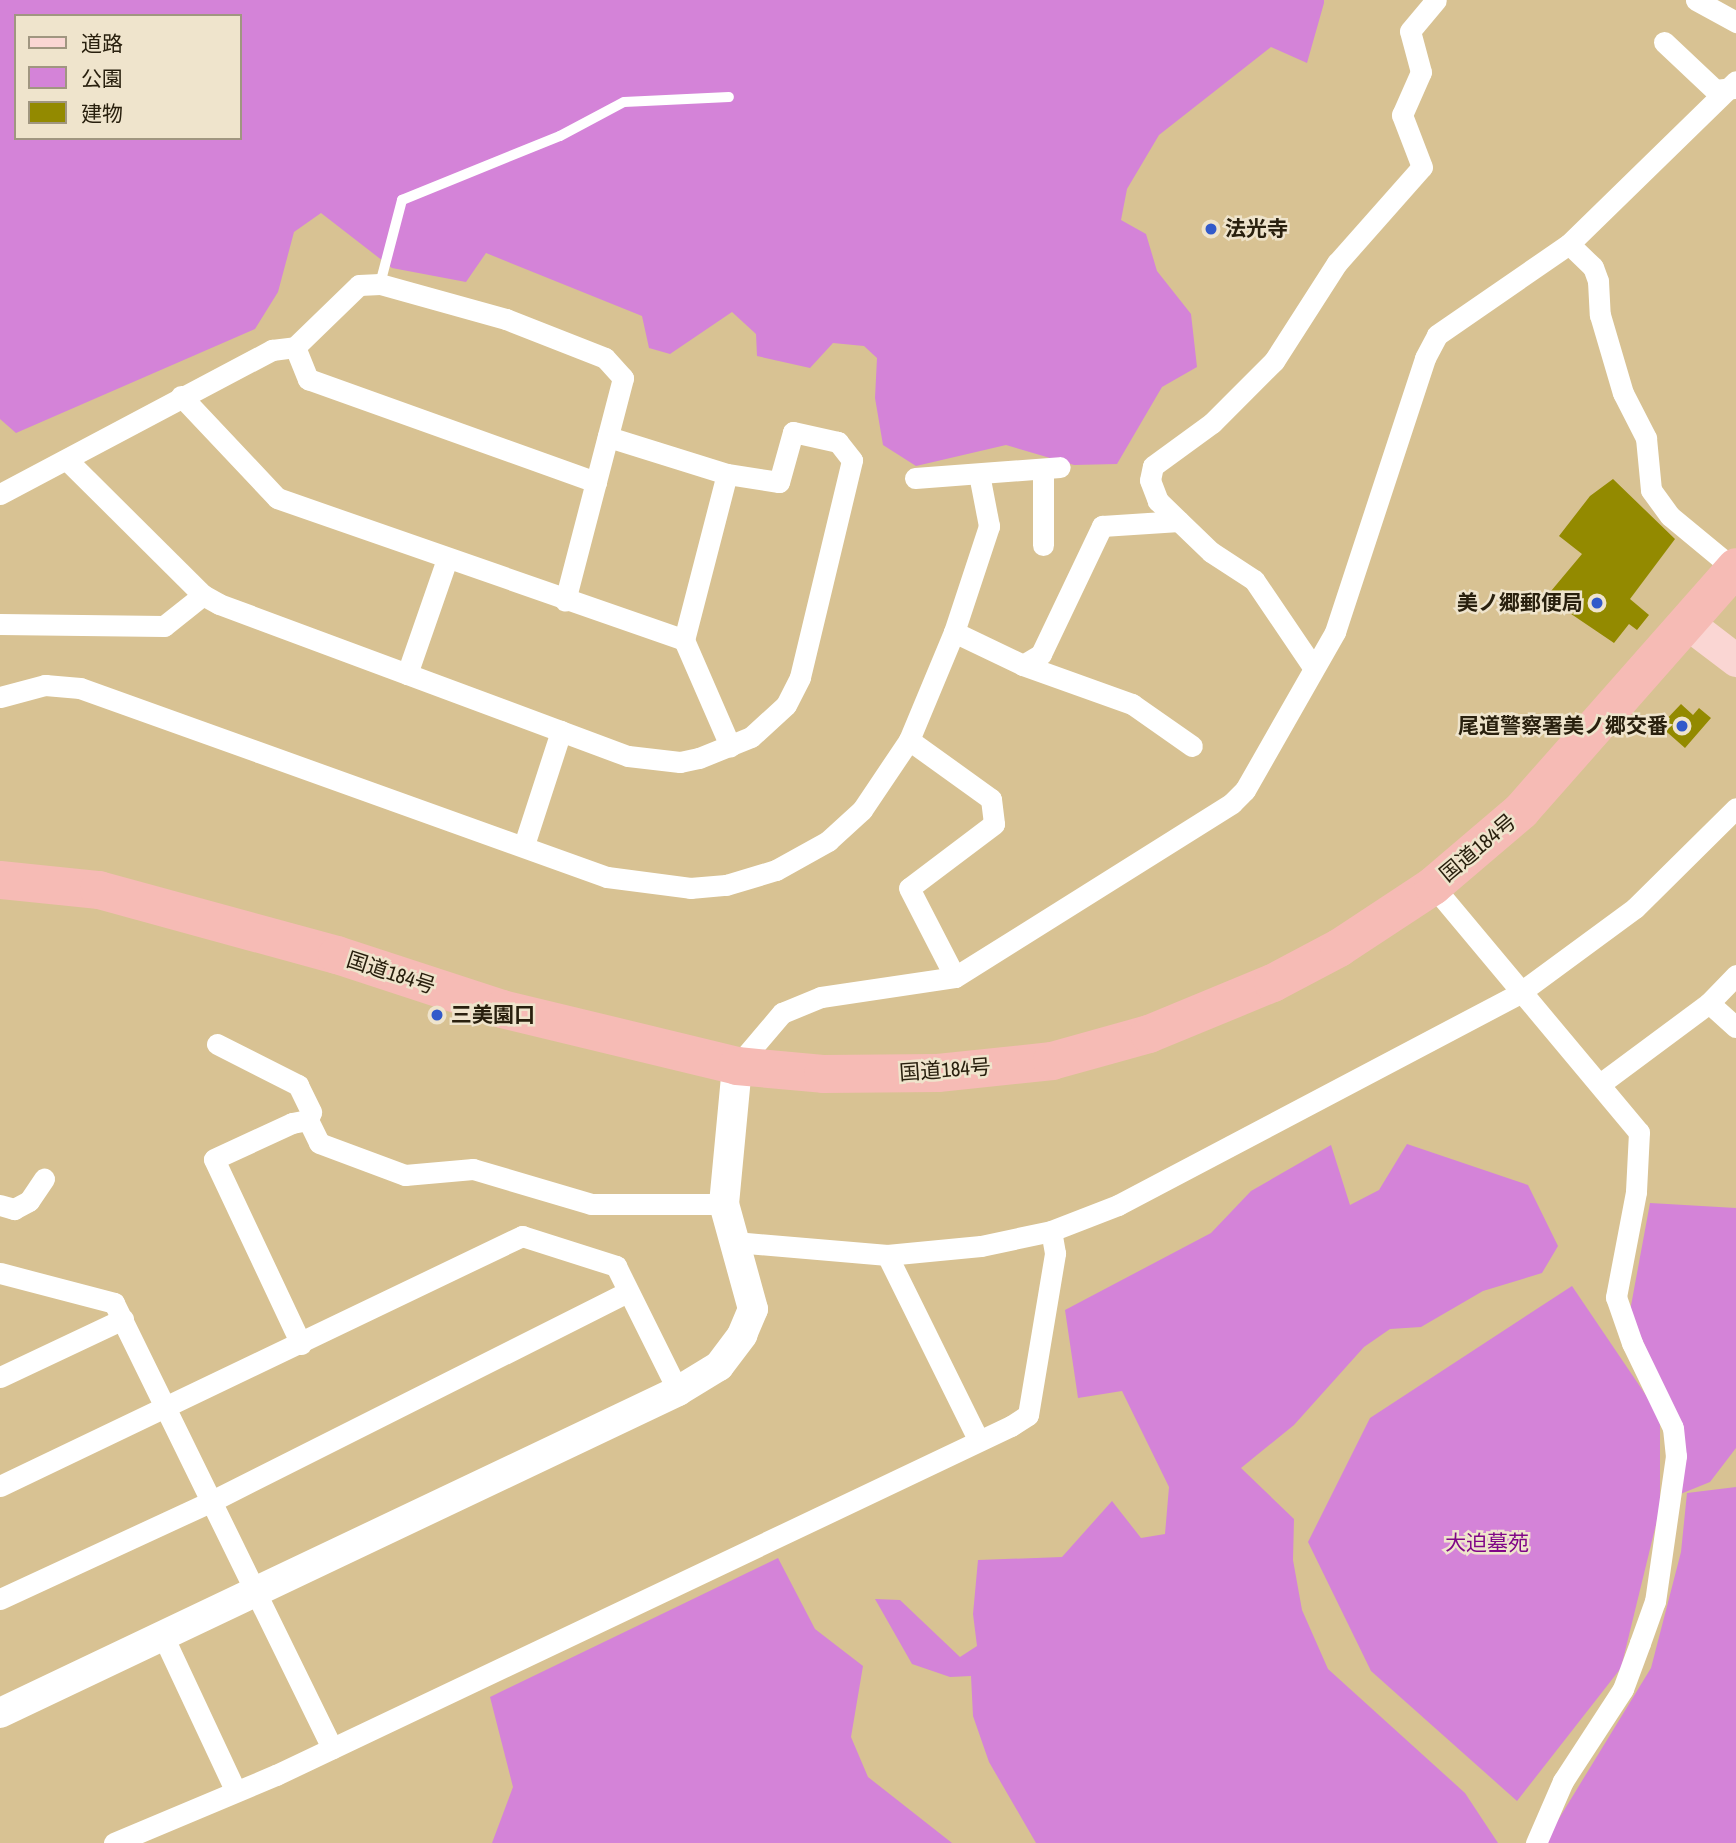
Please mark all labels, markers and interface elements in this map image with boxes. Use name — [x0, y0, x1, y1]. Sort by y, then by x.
legend — [14, 14, 242, 140]
text: 道路 — [81, 29, 123, 58]
text: 公園 — [81, 64, 123, 93]
text: 建物 — [81, 99, 123, 128]
place label: 法光寺 — [1225, 216, 1288, 242]
marker: 法光寺 — [1203, 221, 1219, 237]
place label: 美ノ郷郵便局 — [1457, 590, 1583, 616]
marker: 美ノ郷郵便局 — [1589, 595, 1605, 611]
place label: 尾道警察署美ノ郷交番 — [1458, 713, 1668, 739]
marker: 尾道警察署美ノ郷交番 — [1674, 718, 1690, 734]
street label: 国道184号 — [1435, 809, 1521, 887]
street label: 国道184号 — [343, 947, 439, 999]
place label: 三美園口 — [451, 1002, 535, 1028]
marker: 三美園口 — [429, 1007, 445, 1023]
street label: 国道184号 — [898, 1054, 992, 1086]
park label: 大迫墓苑 — [1445, 1530, 1529, 1556]

